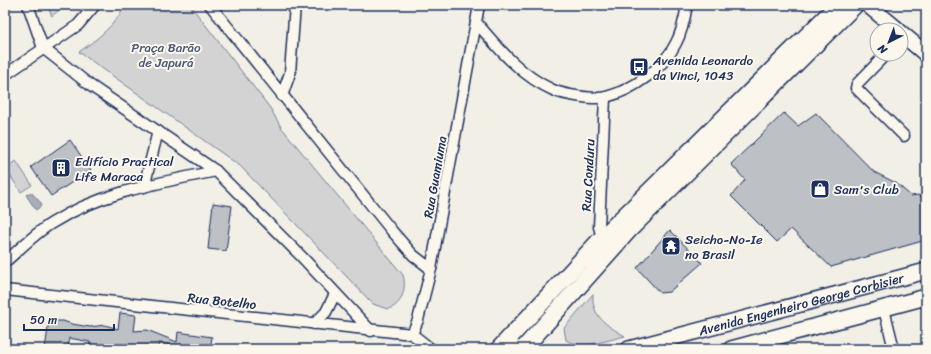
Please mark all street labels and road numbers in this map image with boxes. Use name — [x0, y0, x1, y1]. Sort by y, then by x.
street label: Rua Guamiuma — [416, 133, 454, 220]
street label: Rua Conduru — [575, 138, 601, 212]
street label: Avenida Engenheiro George Corbisier — [695, 266, 907, 342]
street label: Rua Botelho — [186, 286, 258, 316]

